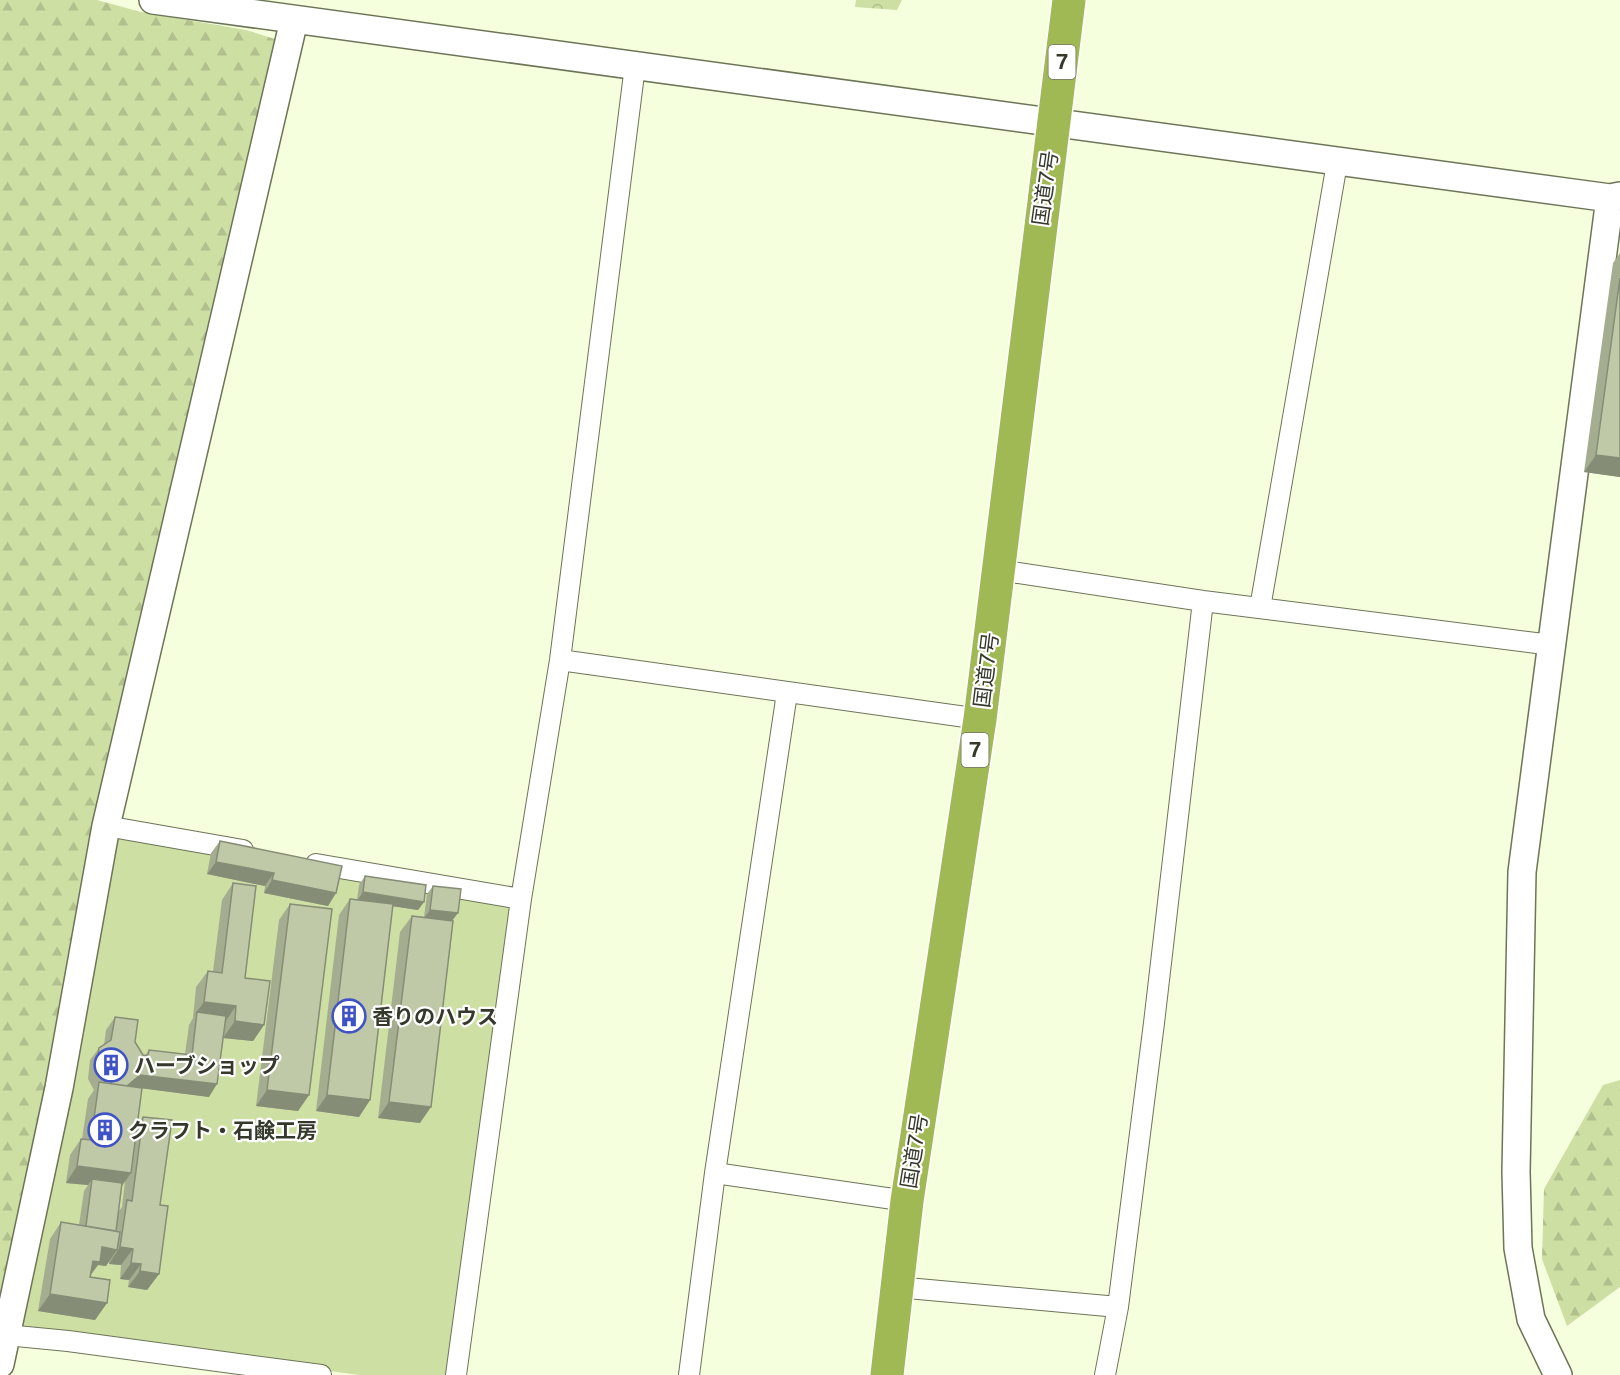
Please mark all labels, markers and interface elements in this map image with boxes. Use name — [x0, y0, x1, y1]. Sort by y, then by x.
road number: 7 — [1048, 45, 1076, 79]
street label: 国道7号 — [1027, 149, 1063, 227]
street label: 国道7号 — [969, 631, 1003, 709]
road number: 7 — [962, 733, 988, 767]
building icon: 香りのハウス — [331, 998, 367, 1034]
place label: 香りのハウス — [372, 1004, 498, 1029]
building icon: ハーブショップ — [93, 1047, 129, 1083]
place label: ハーブショップ — [134, 1053, 280, 1078]
building icon: クラフト・石鹸工房 — [87, 1112, 123, 1148]
street label: 国道7号 — [896, 1112, 932, 1190]
place label: クラフト・石鹸工房 — [128, 1118, 317, 1143]

